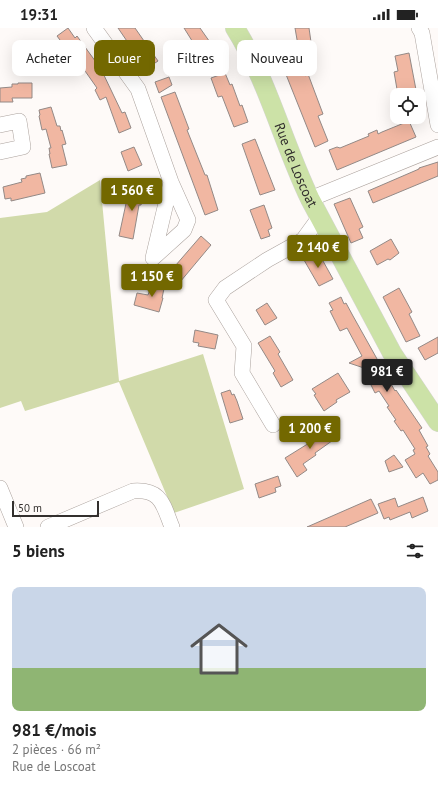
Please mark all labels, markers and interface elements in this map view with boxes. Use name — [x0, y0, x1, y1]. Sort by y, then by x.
text: 19:31 — [20, 5, 58, 24]
chip: Acheter — [12, 40, 86, 76]
chip: Louer — [94, 40, 155, 76]
chip: Filtres — [163, 40, 229, 76]
chip: Nouveau — [237, 40, 317, 76]
map controls — [390, 88, 426, 124]
button: locate — [390, 88, 426, 124]
street label: Rue de Loscoat — [270, 120, 322, 211]
pin: 1 560 € — [95, 178, 169, 212]
text: 1 560 € — [110, 182, 154, 199]
pin: 2 140 € — [281, 235, 355, 269]
text: 2 140 € — [296, 239, 340, 256]
pin: 1 150 € — [115, 264, 189, 298]
text: 1 150 € — [130, 268, 174, 285]
pin: 981 € — [359, 359, 415, 393]
text: 981 € — [371, 363, 403, 380]
pin: 1 200 € — [273, 416, 347, 450]
text: 1 200 € — [288, 420, 332, 437]
scale bar — [12, 499, 99, 518]
text: 50 m — [18, 501, 42, 515]
text: 5 biens — [12, 540, 65, 562]
icon: filters — [404, 540, 426, 562]
icon: home — [183, 613, 255, 685]
text: 981 €/mois — [12, 719, 96, 741]
text: 2 pièces · 66 m² — [12, 741, 101, 758]
text: Rue de Loscoat — [12, 758, 96, 775]

